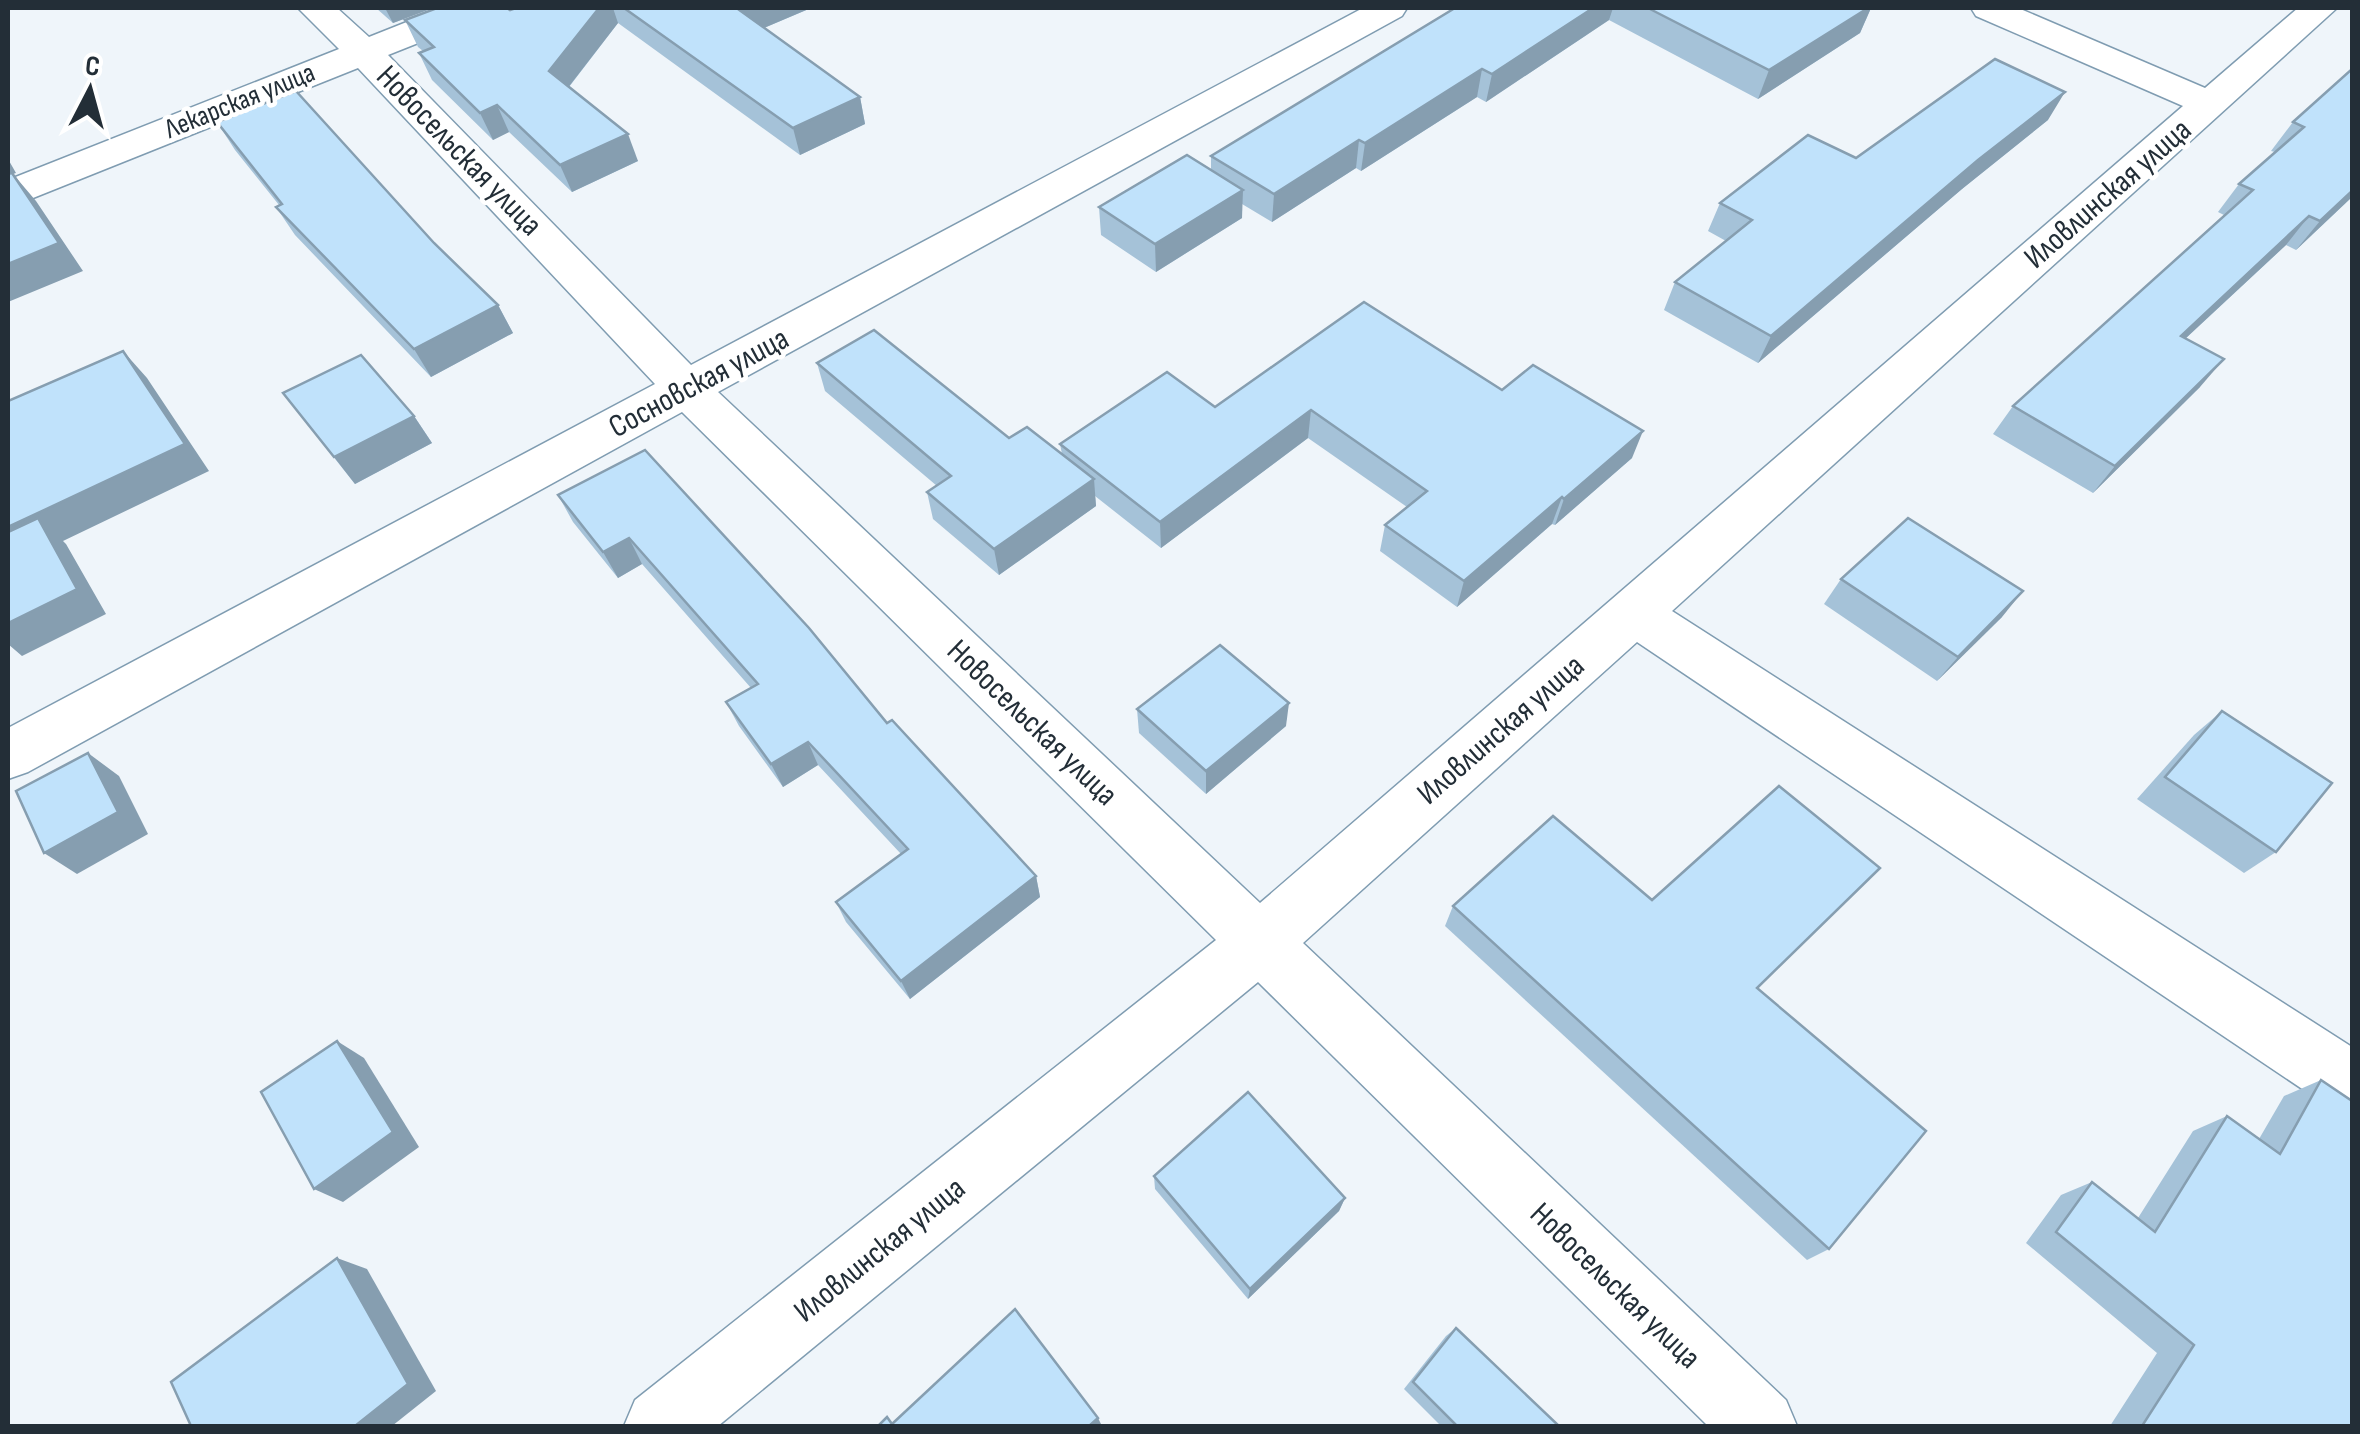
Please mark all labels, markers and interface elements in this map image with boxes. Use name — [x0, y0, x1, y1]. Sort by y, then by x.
north arrow — [40, 40, 140, 140]
text: С — [84, 49, 101, 84]
street label: Лекарская улица — [159, 56, 320, 146]
street label: Новосельская улица — [368, 58, 550, 244]
street label: Иловлинская улица — [2016, 111, 2200, 277]
street label: Сосновская улица — [602, 319, 796, 447]
street label: Новосельская улица — [939, 632, 1125, 814]
street label: Иловлинская улица — [1409, 647, 1593, 813]
street label: Иловлинская улица — [787, 1169, 973, 1331]
street label: Новосельская улица — [1522, 1195, 1708, 1377]

